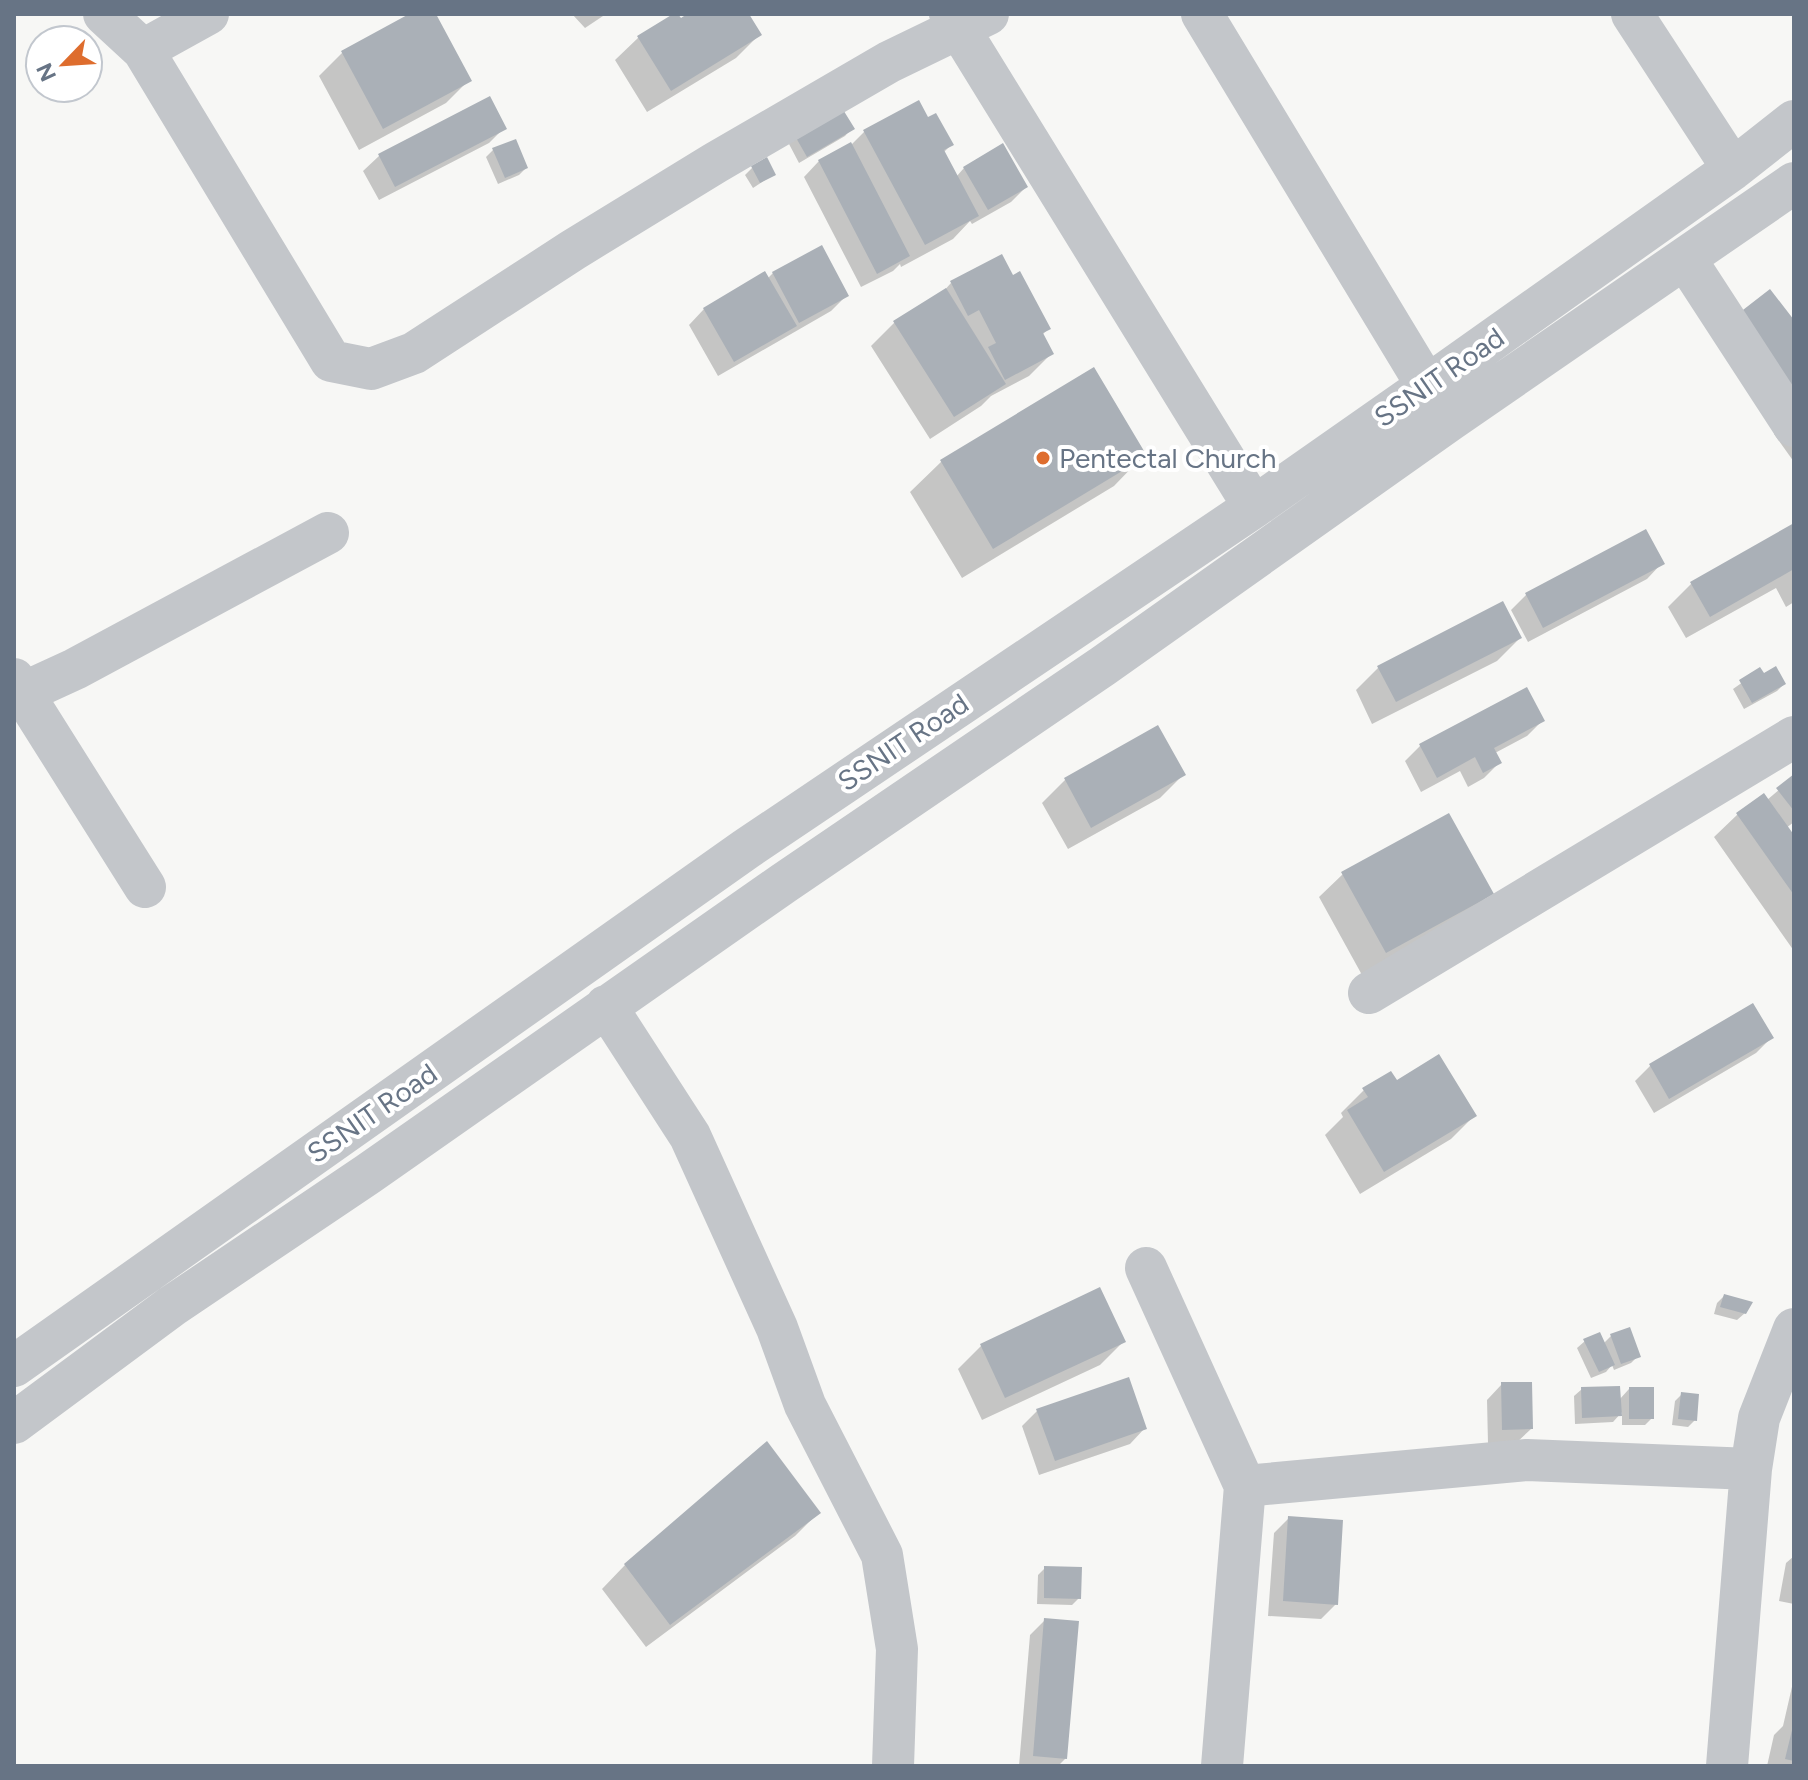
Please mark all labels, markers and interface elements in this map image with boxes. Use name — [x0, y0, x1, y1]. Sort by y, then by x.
north arrow — [24, 24, 104, 104]
text: N — [30, 59, 62, 86]
street label: SSNIT Road — [1368, 320, 1510, 434]
place label: Pentectal Church — [1059, 441, 1276, 475]
marker: Pentectal Church — [1034, 449, 1052, 467]
street label: SSNIT Road — [831, 686, 975, 798]
street label: SSNIT Road — [301, 1056, 443, 1170]

